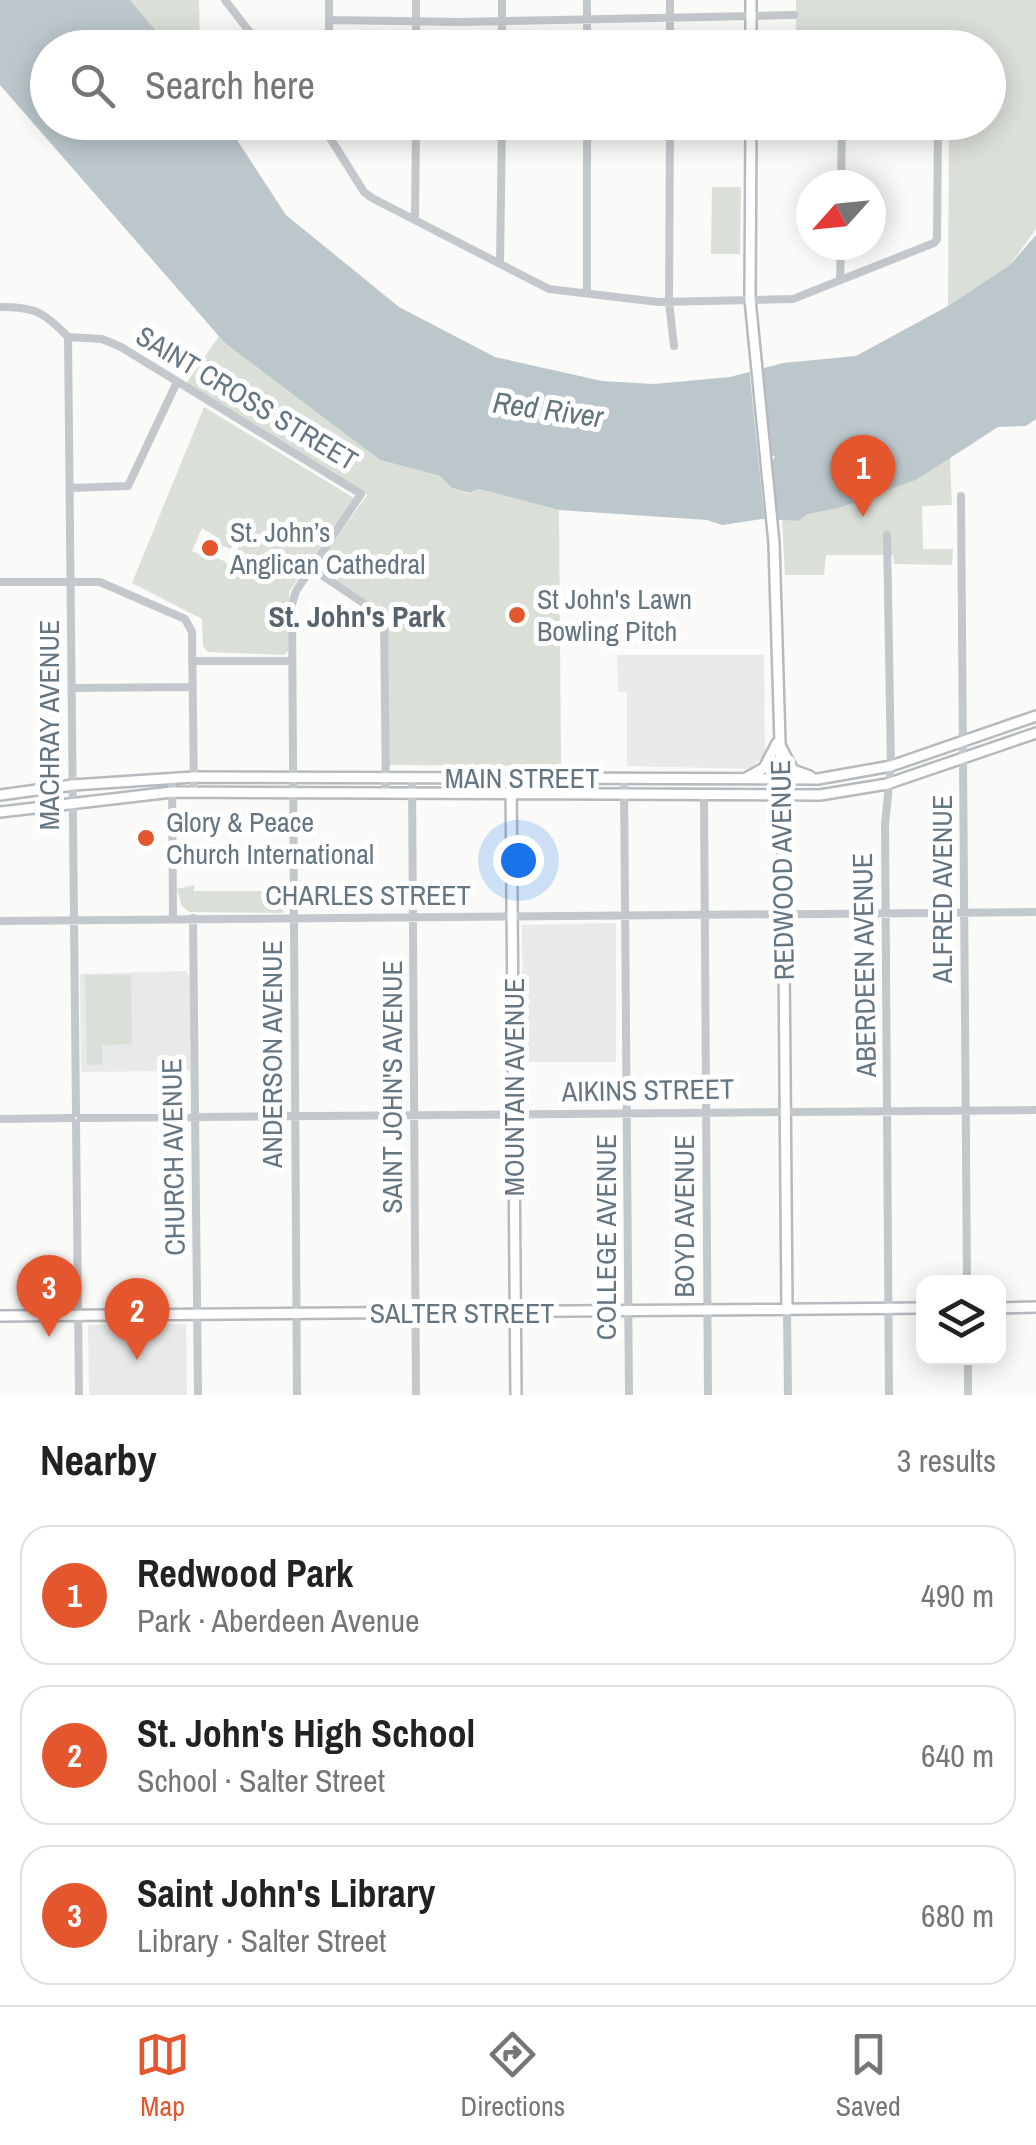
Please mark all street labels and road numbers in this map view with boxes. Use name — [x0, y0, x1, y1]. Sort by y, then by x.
street label: SAINT CROSS STREET — [129, 317, 365, 479]
street label: MACHRAY AVENUE — [30, 620, 68, 830]
street label: MAIN STREET — [445, 759, 599, 797]
street label: REDWOOD AVENUE — [761, 760, 803, 980]
street label: ALFRED AVENUE — [923, 795, 961, 984]
street label: ABERDEEN AVENUE — [843, 853, 885, 1078]
street label: CHARLES STREET — [265, 876, 471, 914]
street label: ANDERSON AVENUE — [253, 940, 291, 1169]
street label: SAINT JOHN'S AVENUE — [373, 960, 411, 1214]
street label: MOUNTAIN AVENUE — [495, 978, 533, 1196]
street label: CHURCH AVENUE — [152, 1058, 194, 1256]
street label: AIKINS STREET — [561, 1069, 734, 1111]
street label: COLLEGE AVENUE — [587, 1134, 625, 1340]
street label: BOYD AVENUE — [665, 1135, 703, 1297]
street label: SALTER STREET — [370, 1294, 554, 1332]

